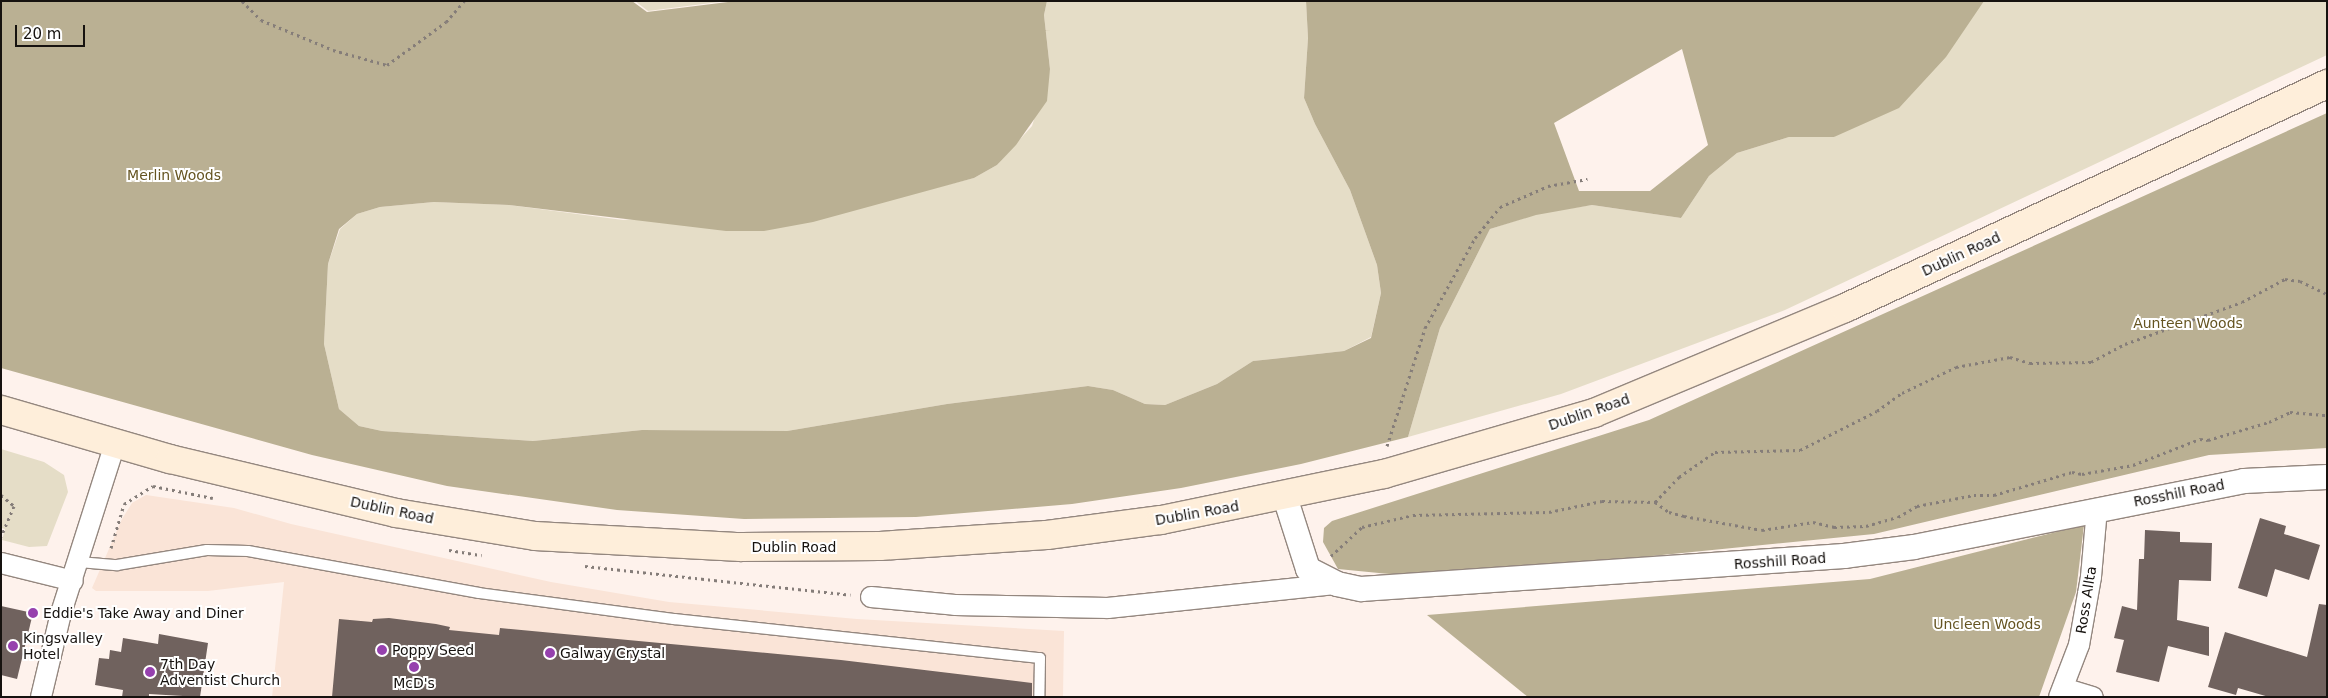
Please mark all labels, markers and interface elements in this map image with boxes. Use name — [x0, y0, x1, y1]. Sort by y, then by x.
scale bar — [18, 15, 88, 47]
text: 20 m — [23, 25, 61, 43]
park label: Merlin Woods — [127, 167, 221, 183]
street label: Dublin Road — [1919, 228, 2003, 280]
park label: Aunteen Woods — [2133, 315, 2243, 331]
street label: Dublin Road — [1546, 390, 1632, 434]
street label: Rosshill Road — [2132, 476, 2226, 510]
street label: Dublin Road — [349, 493, 435, 527]
street label: Dublin Road — [1154, 497, 1240, 529]
street label: Dublin Road — [752, 539, 836, 555]
street label: Rosshill Road — [1733, 549, 1827, 573]
street label: Ross Allta — [2072, 565, 2100, 635]
place label: Eddie's Take Away and Diner — [43, 605, 244, 621]
marker: Eddie's Take Away and Diner — [27, 607, 39, 619]
park label: Uncleen Woods — [1933, 616, 2041, 632]
place label: Kingsvalley Hotel — [23, 630, 103, 662]
marker: Kingsvalley Hotel — [7, 640, 19, 652]
place label: Poppy Seed — [392, 642, 474, 658]
marker: Poppy Seed — [376, 644, 388, 656]
place label: Galway Crystal — [560, 645, 665, 661]
marker: Galway Crystal — [544, 647, 556, 659]
place label: 7th Day Adventist Church — [160, 656, 280, 689]
marker: McD's — [408, 661, 420, 673]
marker: 7th Day Adventist Church — [144, 666, 156, 678]
place label: McD's — [393, 675, 435, 691]

